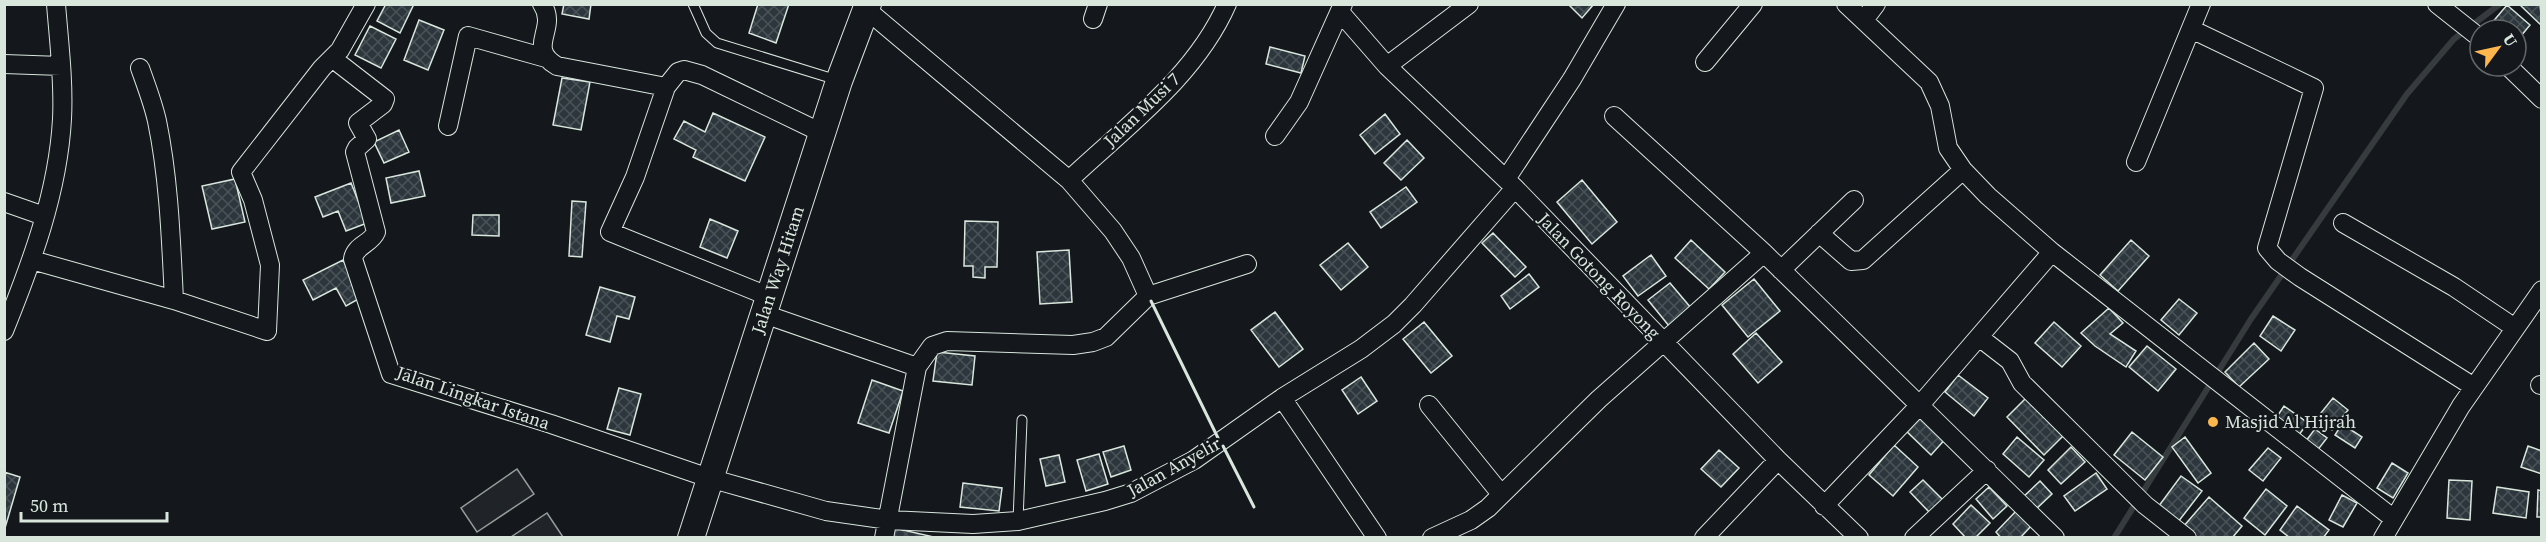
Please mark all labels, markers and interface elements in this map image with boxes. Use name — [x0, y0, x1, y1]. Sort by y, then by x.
north arrow — [2468, 18, 2528, 78]
text: U — [2498, 29, 2523, 51]
street label: Jalan Musi 7 — [1097, 67, 1185, 153]
street label: Jalan Way Hitam — [745, 203, 810, 338]
street label: Jalan Gotong Royong — [1532, 206, 1666, 344]
street label: Jalan Lingkar Istana — [392, 359, 554, 436]
place label: Masjid Al Hijrah — [2225, 409, 2356, 434]
marker: Masjid Al Hijrah — [2206, 415, 2220, 429]
street label: Jalan Anyelir — [1122, 430, 1225, 503]
scale bar — [21, 485, 166, 523]
text: 50 m — [30, 493, 68, 518]

